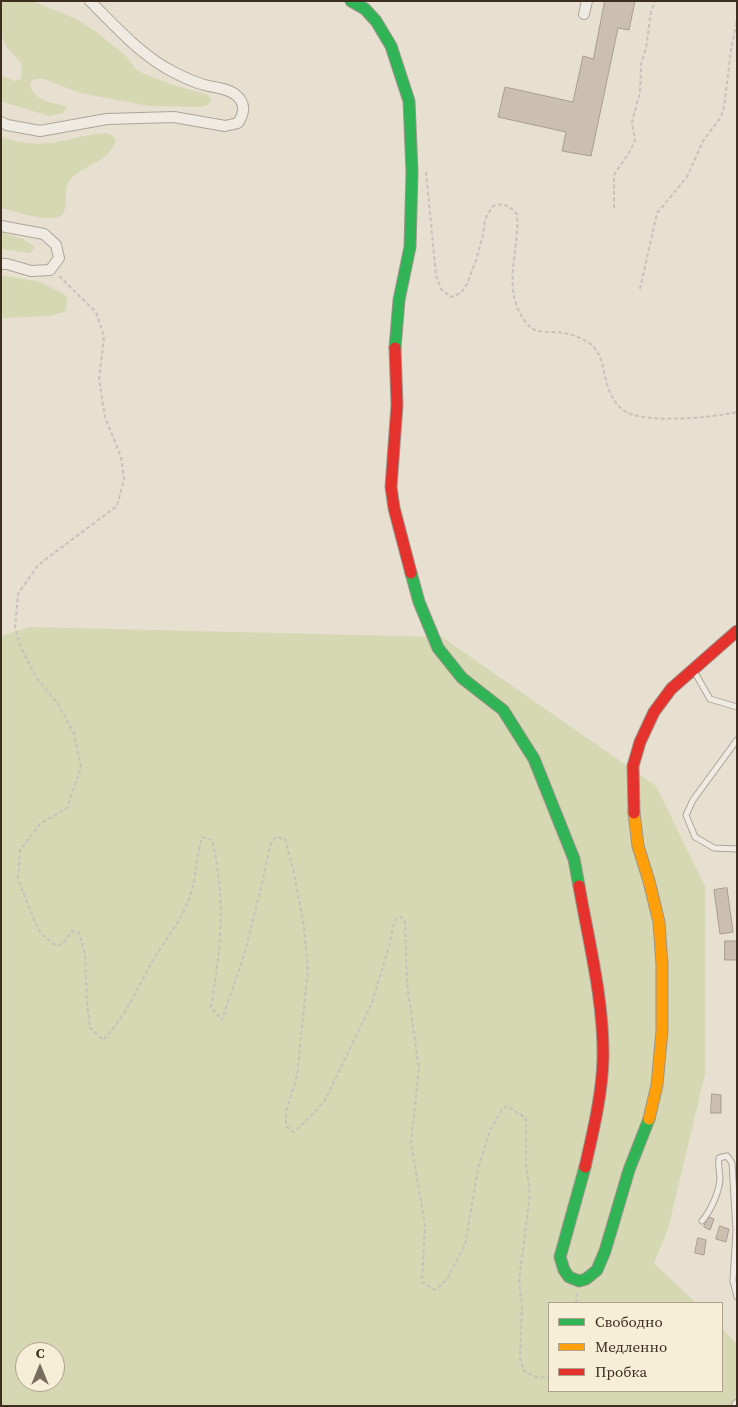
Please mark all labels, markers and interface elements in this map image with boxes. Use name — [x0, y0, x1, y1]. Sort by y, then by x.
legend — [548, 1302, 723, 1392]
text: Свободно — [595, 1311, 663, 1332]
text: Медленно — [595, 1336, 667, 1357]
north arrow — [15, 1342, 65, 1392]
text: С — [36, 1343, 44, 1363]
text: Пробка — [595, 1361, 647, 1382]

